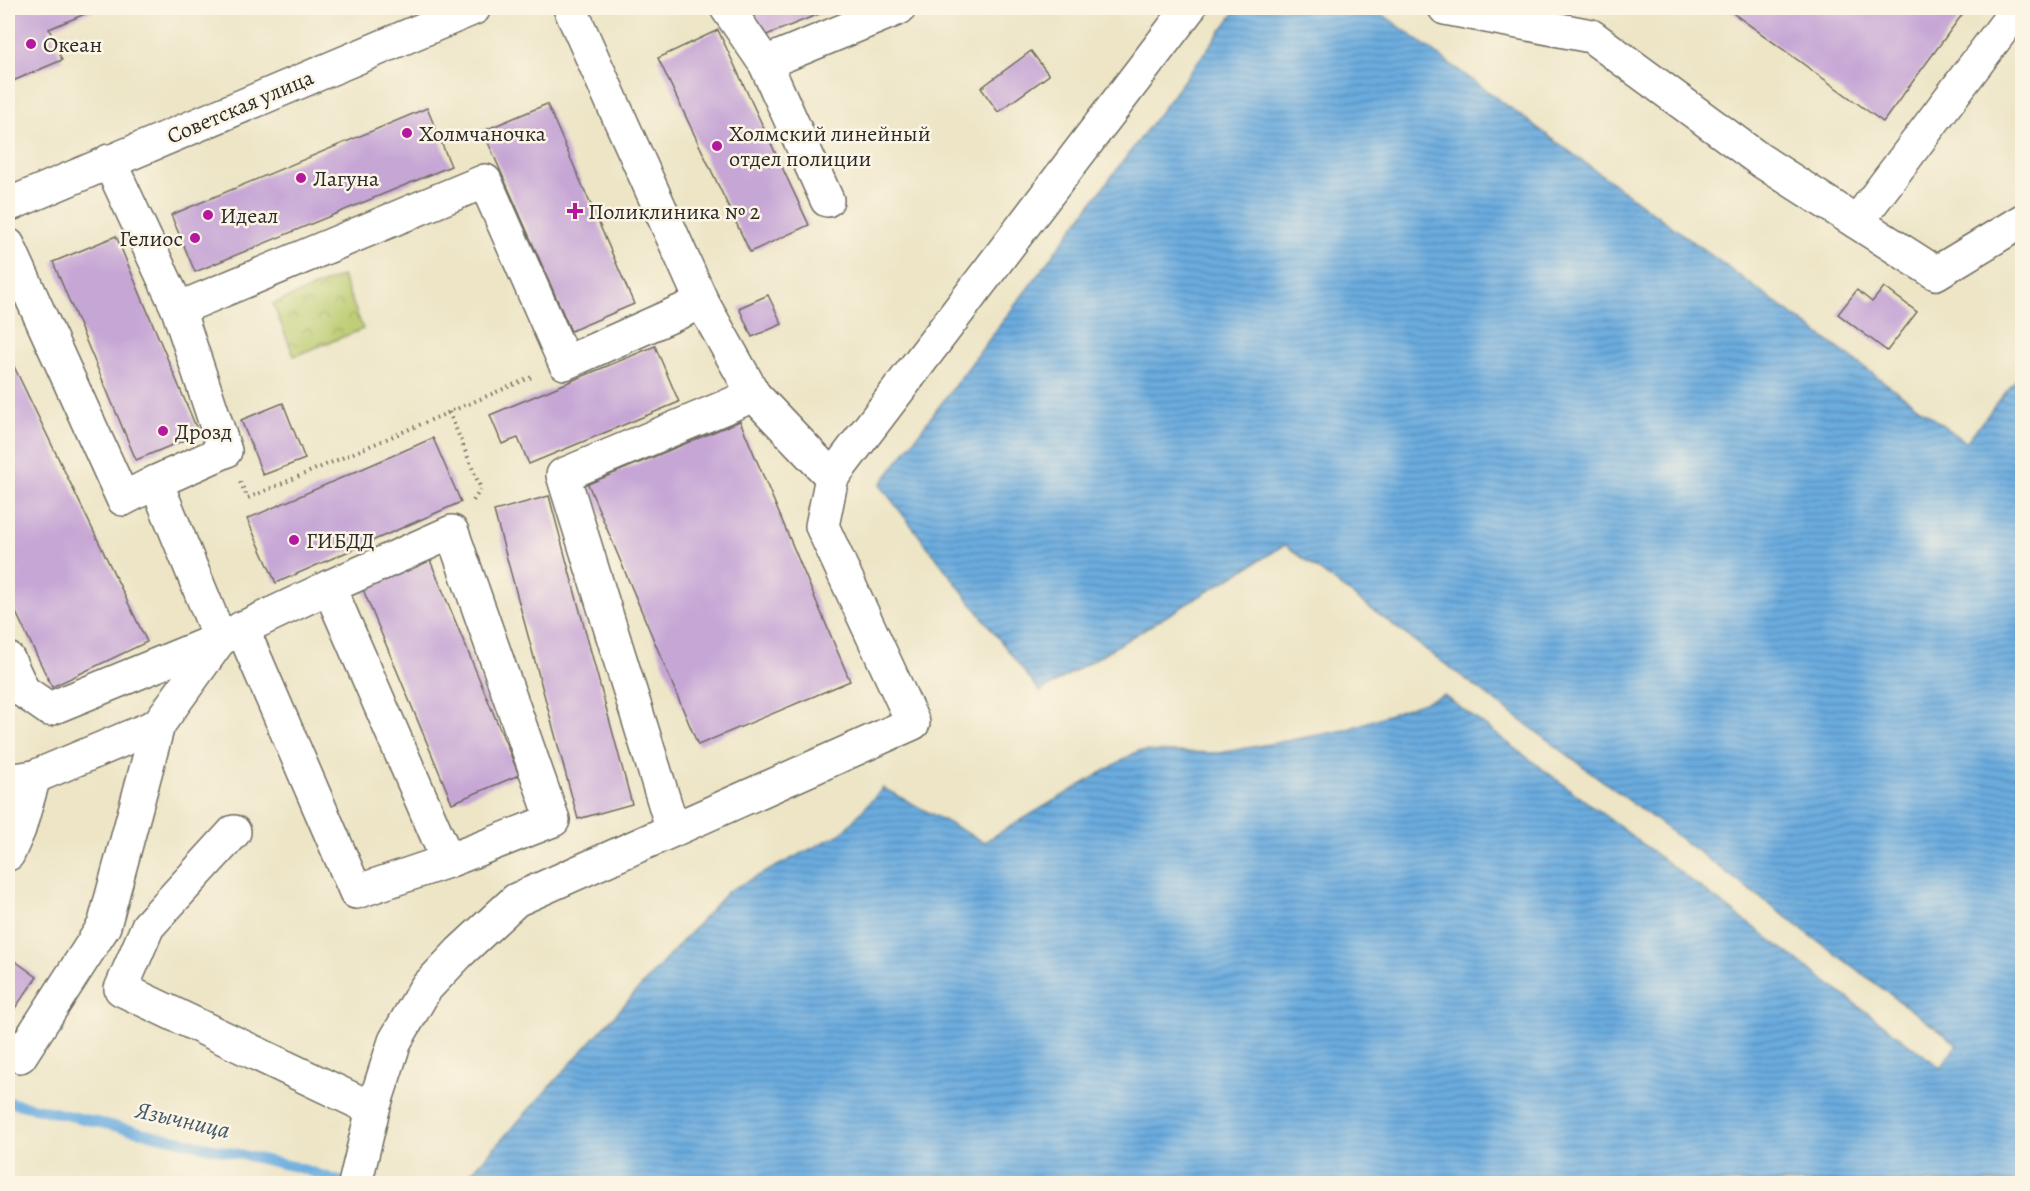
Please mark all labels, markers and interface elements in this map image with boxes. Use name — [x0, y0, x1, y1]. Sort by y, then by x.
place label: Океан — [43, 30, 102, 60]
marker: Океан — [24, 37, 38, 51]
street label: Советская улица — [162, 62, 319, 151]
place label: Холмчаночка — [419, 119, 547, 149]
place label: Холмский линейный отдел полиции — [729, 119, 931, 174]
marker: Холмчаночка — [400, 126, 414, 140]
marker: Холмский линейный отдел полиции — [710, 139, 724, 153]
place label: Лагуна — [313, 164, 380, 194]
marker: Лагуна — [294, 171, 308, 185]
place label: Поликлиника № 2 — [588, 197, 760, 227]
place label: Идеал — [220, 201, 279, 231]
marker: Поликлиника № 2 — [566, 202, 584, 220]
marker: Идеал — [201, 208, 215, 222]
place label: Гелиос — [119, 224, 183, 254]
marker: Гелиос — [188, 231, 202, 245]
place label: Дрозд — [175, 417, 232, 447]
marker: Дрозд — [156, 424, 170, 438]
place label: ГИБДД — [306, 526, 375, 556]
marker: ГИБДД — [287, 533, 301, 547]
water label: Язычница — [132, 1093, 233, 1146]

